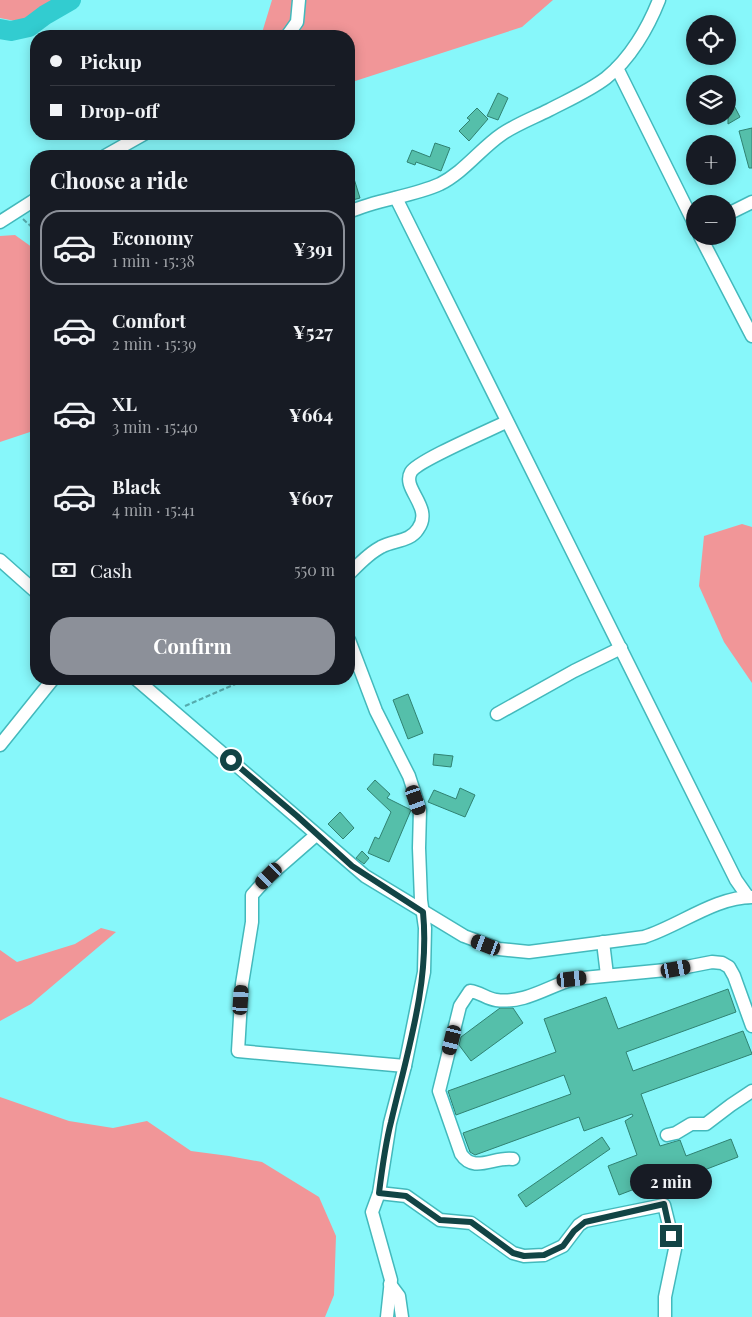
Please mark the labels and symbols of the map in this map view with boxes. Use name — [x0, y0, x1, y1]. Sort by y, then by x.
route start — [220, 749, 242, 771]
car — [404, 783, 427, 817]
car — [253, 860, 284, 892]
car — [469, 933, 502, 957]
car — [659, 959, 692, 979]
car — [556, 970, 587, 988]
car — [232, 985, 249, 1015]
car — [441, 1024, 462, 1056]
callout: 2 min — [630, 1164, 712, 1198]
route end — [660, 1225, 682, 1247]

